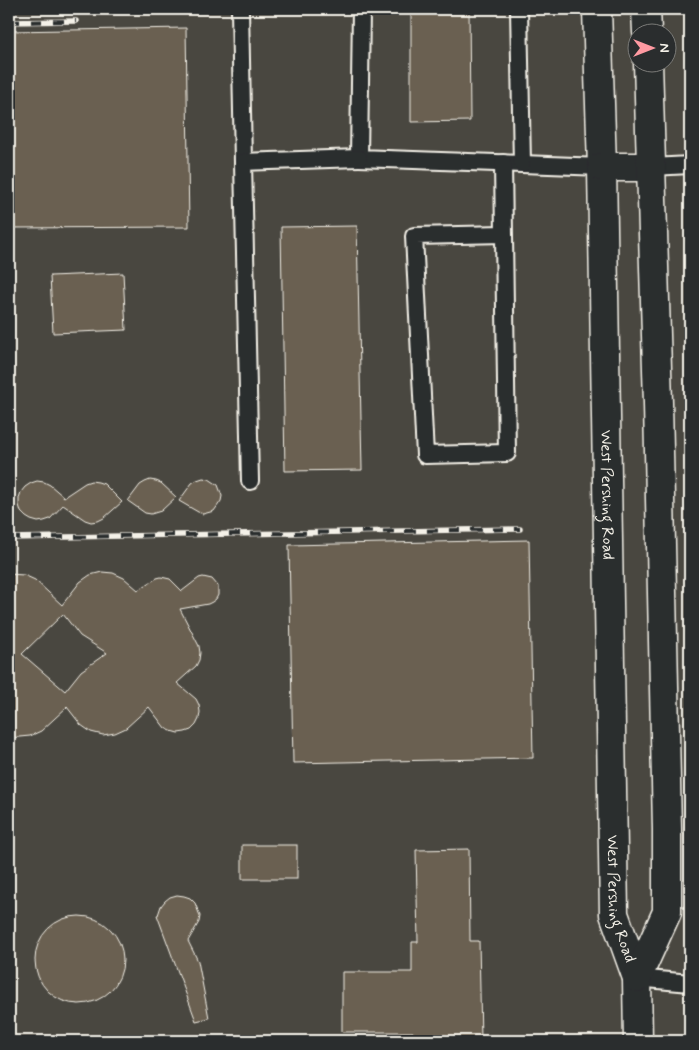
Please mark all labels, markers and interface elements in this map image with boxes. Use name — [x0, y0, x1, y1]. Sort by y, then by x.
north arrow — [626, 22, 676, 72]
text: N — [655, 43, 673, 53]
street label: West Pershing Road — [596, 430, 619, 560]
street label: West Pershing Road — [602, 835, 641, 965]

